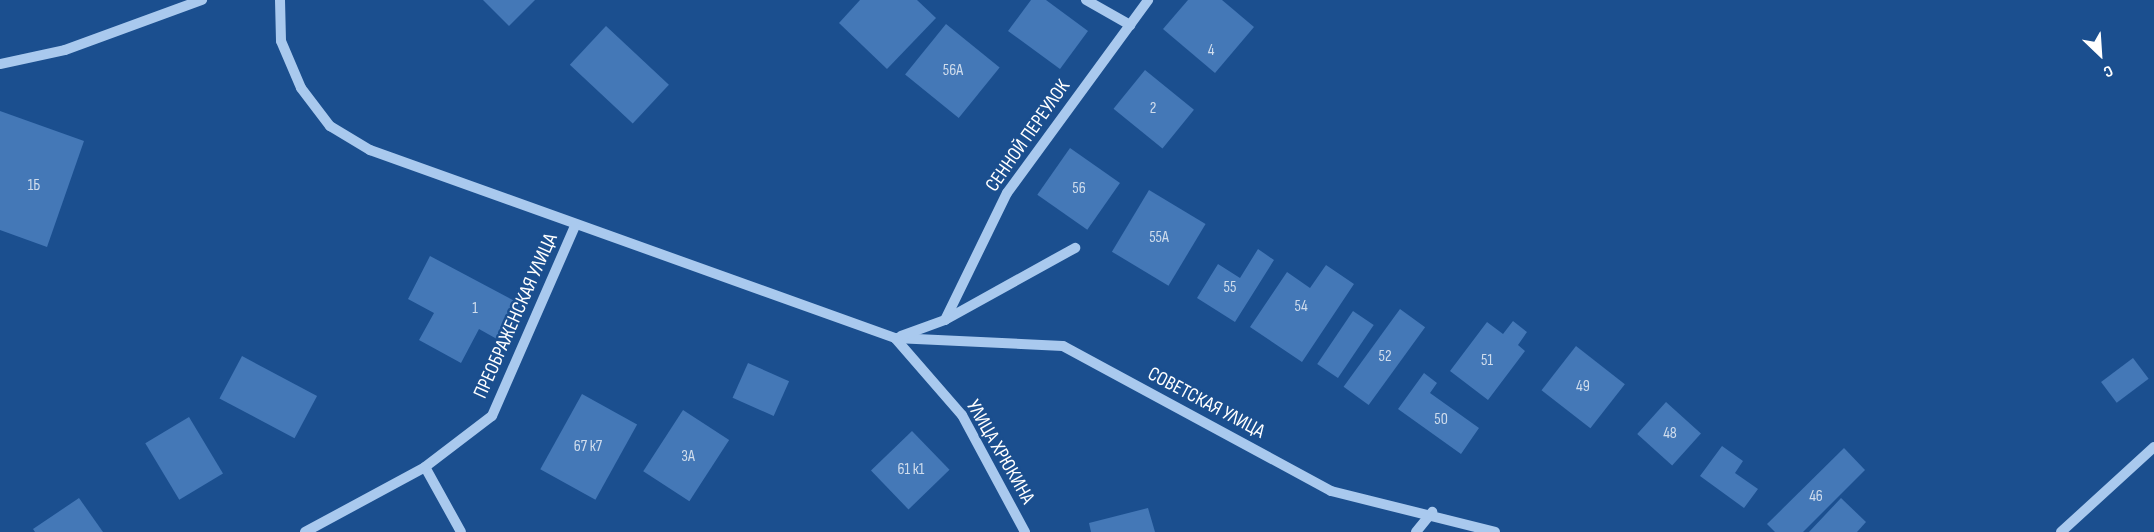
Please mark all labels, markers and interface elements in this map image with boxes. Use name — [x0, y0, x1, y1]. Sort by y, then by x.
north arrow — [2070, 24, 2130, 84]
house number: 4 — [1208, 41, 1214, 61]
text: С — [2100, 60, 2116, 81]
house number: 56А — [943, 61, 963, 81]
street label: СЕННОЙ ПЕРЕУЛОК — [981, 75, 1075, 197]
house number: 2 — [1150, 99, 1156, 119]
house number: 1Б — [28, 176, 40, 196]
house number: 56 — [1072, 179, 1086, 199]
house number: 55А — [1149, 228, 1169, 248]
street label: ПРЕОБРАЖЕНСКАЯ УЛИЦА — [469, 230, 563, 402]
house number: 55 — [1224, 278, 1236, 298]
house number: 54 — [1294, 297, 1308, 317]
house number: 1 — [472, 299, 478, 319]
house number: 52 — [1378, 347, 1392, 367]
house number: 51 — [1481, 351, 1493, 371]
street label: СОВЕТСКАЯ УЛИЦА — [1143, 362, 1269, 444]
house number: 49 — [1576, 377, 1590, 397]
street label: УЛИЦА ХРЮКИНА — [961, 396, 1039, 508]
house number: 50 — [1434, 410, 1448, 430]
house number: 48 — [1663, 424, 1677, 444]
house number: 67 к7 — [574, 437, 602, 457]
house number: 3А — [681, 447, 695, 467]
house number: 61 к1 — [898, 460, 924, 480]
house number: 46 — [1809, 487, 1823, 507]

